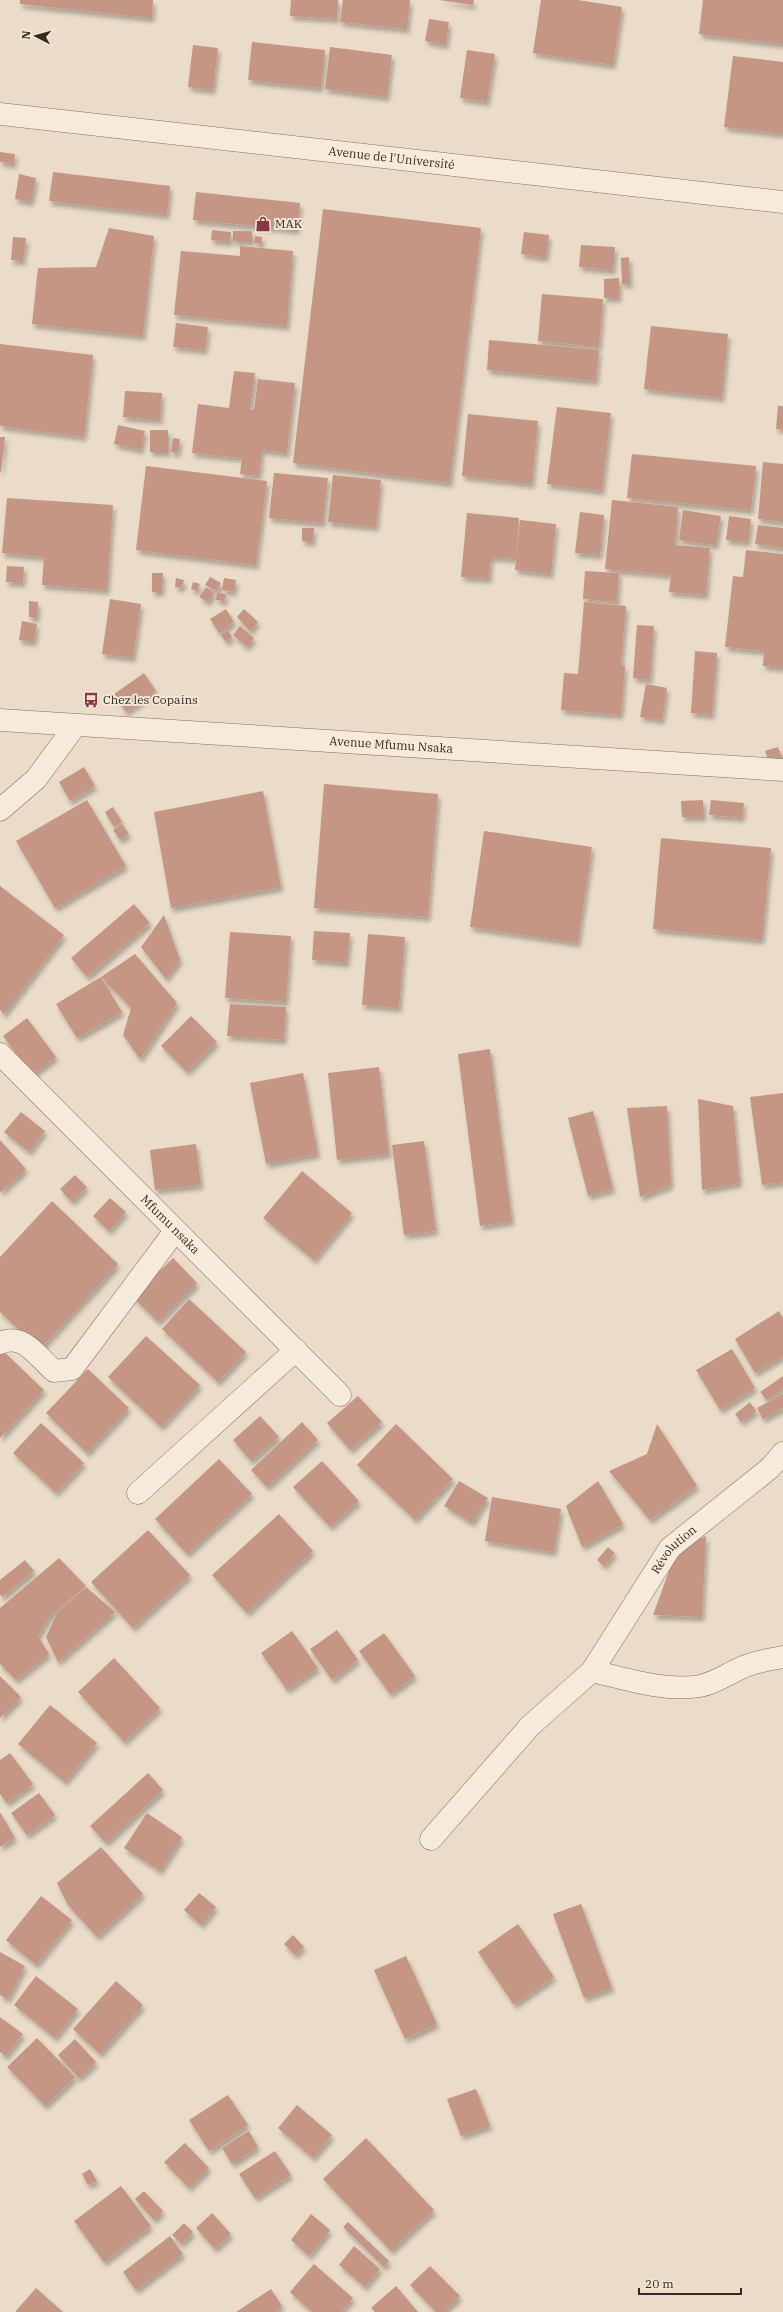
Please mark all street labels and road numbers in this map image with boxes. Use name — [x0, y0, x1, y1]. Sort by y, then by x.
street label: Avenue de l'Université — [328, 143, 455, 172]
street label: Avenue Mfumu Nsaka — [329, 733, 454, 756]
street label: Mfumu nsaka — [138, 1192, 203, 1257]
street label: Révolution — [648, 1522, 699, 1576]

